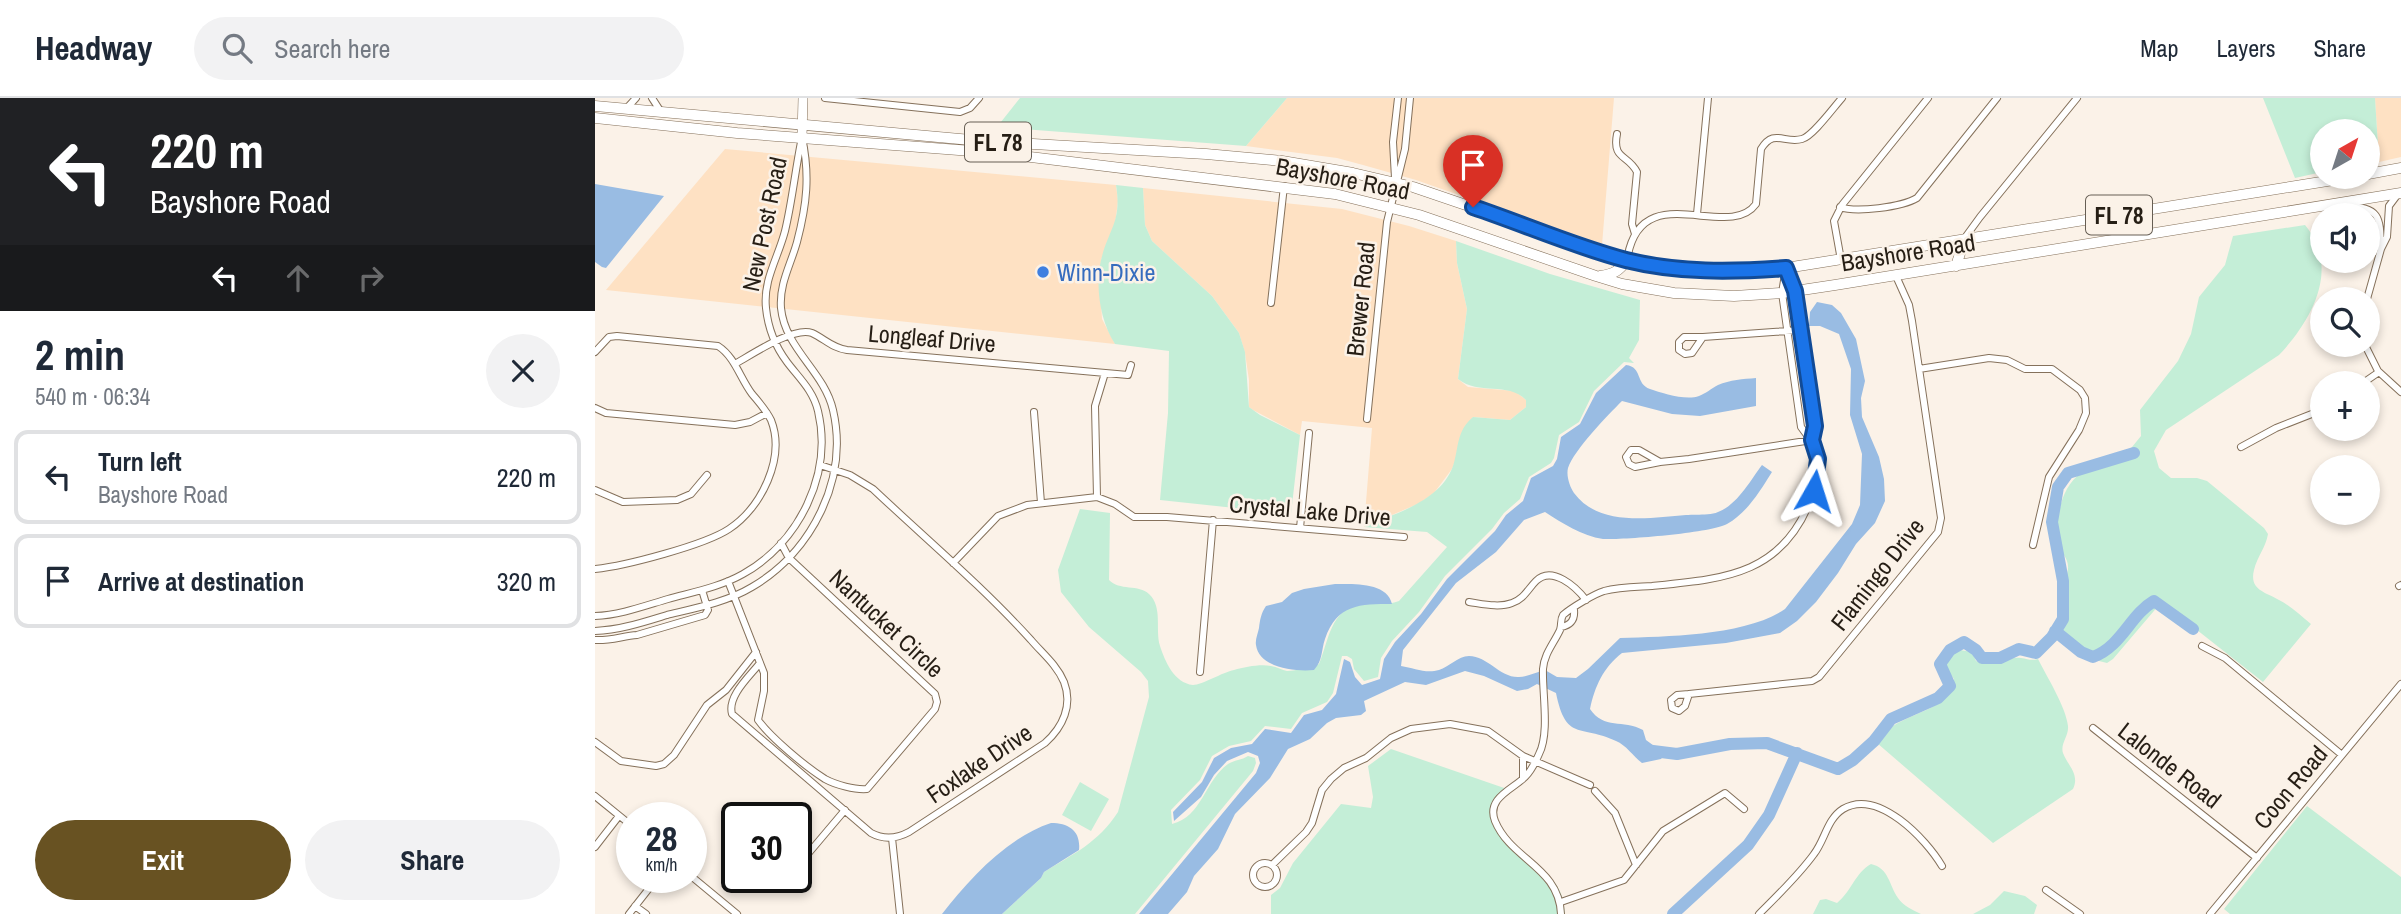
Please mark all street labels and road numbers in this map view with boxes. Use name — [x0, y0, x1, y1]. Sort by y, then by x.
road number: FL 78 — [965, 122, 1031, 162]
street label: Bayshore Road — [1273, 149, 1413, 207]
street label: New Post Road — [734, 154, 794, 294]
road number: FL 78 — [2086, 196, 2152, 234]
street label: Bayshore Road — [1839, 226, 1977, 278]
street label: Brewer Road — [1338, 240, 1382, 358]
street label: Longleaf Drive — [867, 316, 997, 360]
street label: Crystal Lake Drive — [1228, 487, 1392, 533]
street label: Flamingo Drive — [1823, 511, 1931, 637]
street label: Nantucket Circle — [823, 562, 951, 684]
street label: Lalonde Road — [2112, 715, 2228, 815]
street label: Foxlake Drive — [920, 716, 1038, 810]
street label: Coon Road — [2246, 739, 2334, 835]

